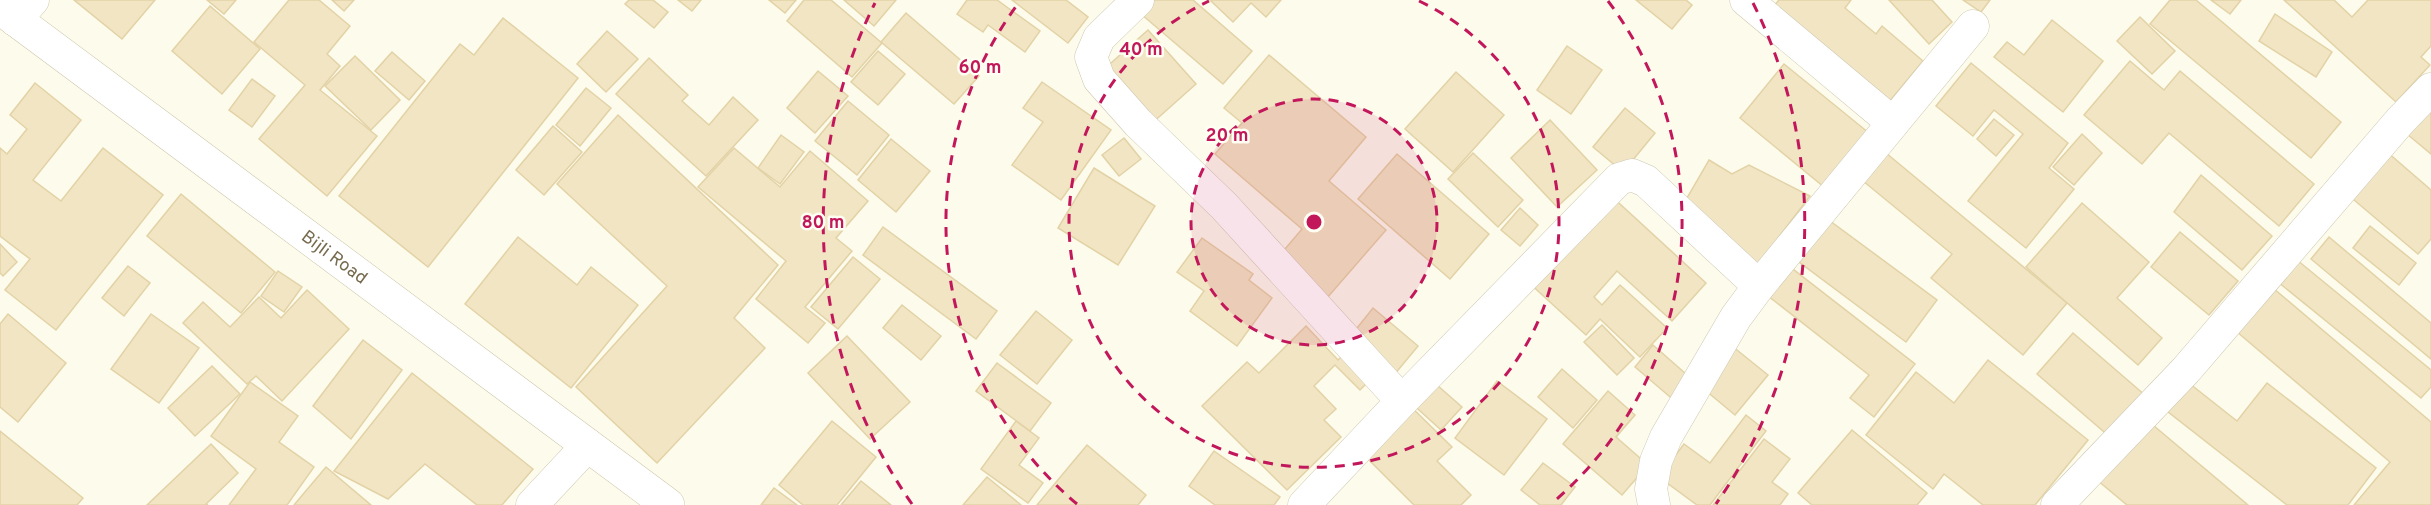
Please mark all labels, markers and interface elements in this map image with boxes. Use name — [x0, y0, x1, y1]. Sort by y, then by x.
text: 40 m — [1119, 39, 1163, 62]
text: 60 m — [958, 57, 1002, 80]
text: 20 m — [1205, 125, 1249, 148]
text: 80 m — [801, 212, 845, 235]
centre of rings — [1304, 212, 1324, 232]
street label: Bijli Road — [296, 226, 371, 290]

